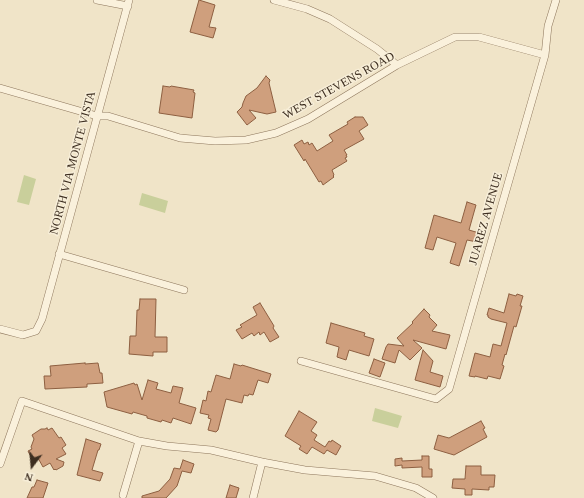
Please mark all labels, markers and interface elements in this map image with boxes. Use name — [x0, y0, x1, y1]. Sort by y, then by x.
street label: WEST STEVENS ROAD — [281, 49, 397, 123]
street label: NORTH VIA MONTE VISTA — [47, 90, 99, 236]
street label: JUAREZ AVENUE — [466, 171, 506, 267]
north arrow — [12, 446, 52, 486]
text: N — [23, 471, 34, 484]

